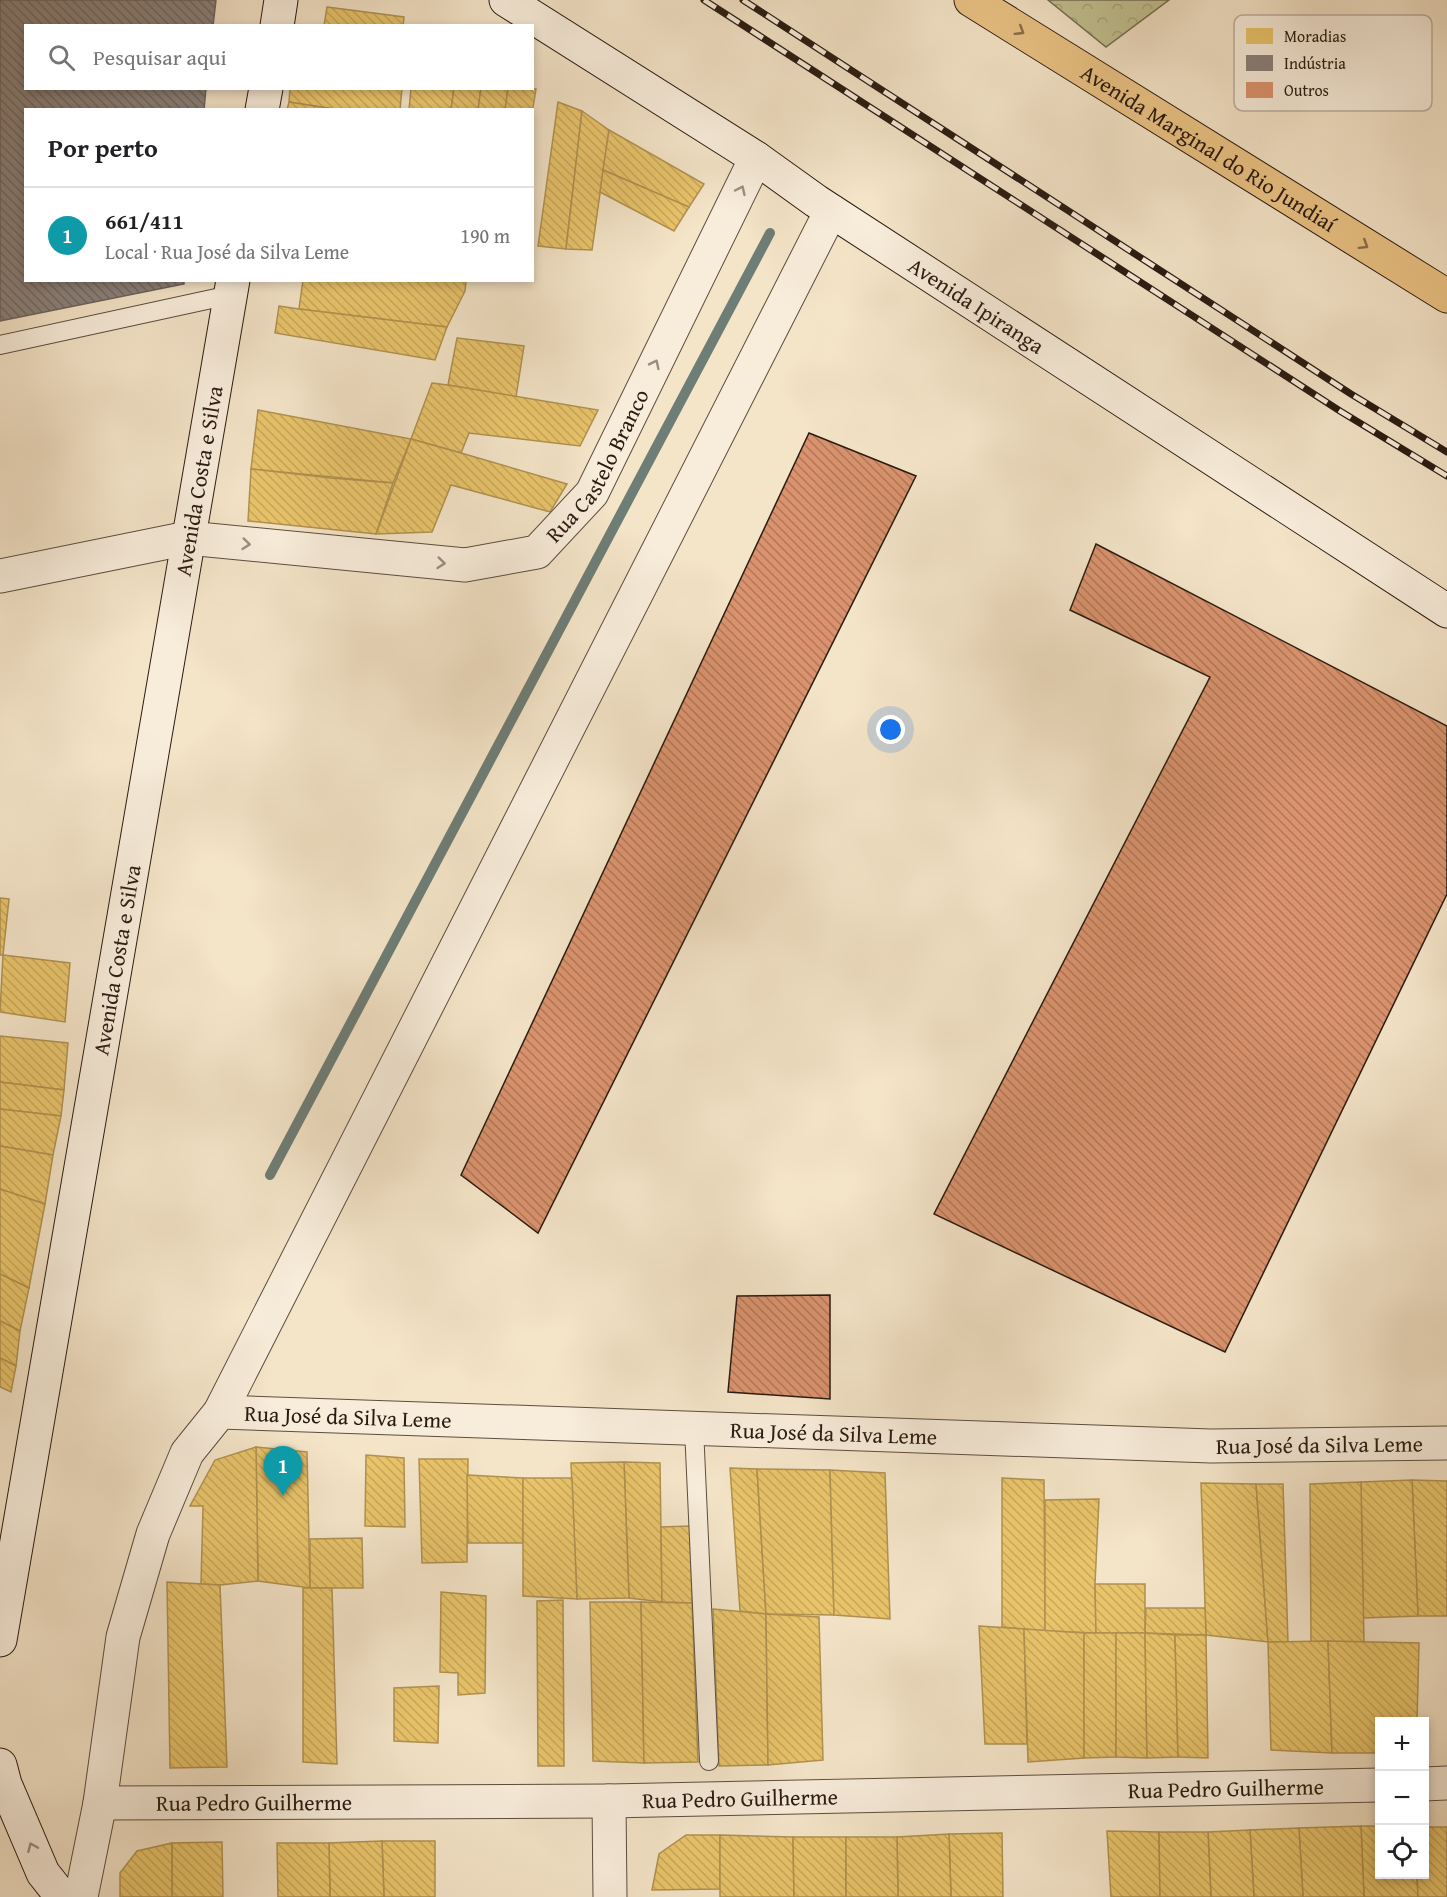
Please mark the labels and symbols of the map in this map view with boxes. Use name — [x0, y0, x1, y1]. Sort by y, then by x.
legend — [1234, 15, 1432, 111]
one-way arrow — [1014, 23, 1024, 35]
text: Moradias — [1284, 24, 1346, 48]
text: Indústria — [1284, 51, 1346, 75]
street label: Avenida Marginal do Rio Jundiaí — [1075, 56, 1343, 240]
text: Outros — [1284, 78, 1329, 102]
one-way arrow — [734, 185, 746, 196]
one-way arrow — [1358, 237, 1368, 249]
street label: Avenida Ipiranga — [902, 249, 1051, 362]
one-way arrow — [647, 360, 659, 371]
street label: Avenida Costa e Silva — [167, 383, 231, 579]
street label: Rua Castelo Branco — [538, 383, 657, 549]
one-way arrow — [242, 537, 251, 550]
one-way arrow — [436, 556, 445, 569]
your location — [876, 715, 905, 744]
street label: Avenida Costa e Silva — [84, 862, 149, 1058]
street label: Rua José da Silva Leme — [244, 1397, 452, 1436]
street label: Rua José da Silva Leme — [730, 1414, 938, 1453]
street label: Rua José da Silva Leme — [1216, 1427, 1423, 1462]
pin: 1 — [264, 1446, 302, 1496]
street label: Rua Pedro Guilherme — [1128, 1770, 1324, 1806]
street label: Rua Pedro Guilherme — [642, 1780, 838, 1816]
street label: Rua Pedro Guilherme — [156, 1786, 352, 1819]
one-way arrow — [27, 1842, 39, 1853]

